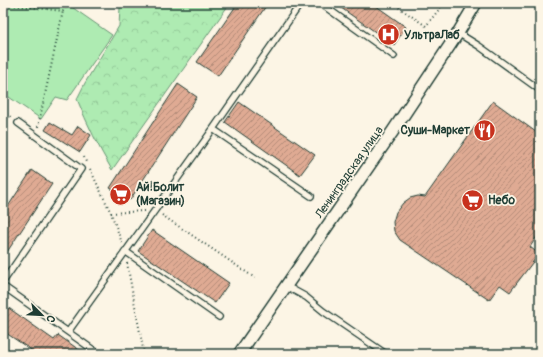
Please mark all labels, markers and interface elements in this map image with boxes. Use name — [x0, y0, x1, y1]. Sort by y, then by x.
hospital icon: УльтраЛаб — [376, 22, 402, 48]
place label: УльтраЛаб — [404, 28, 460, 43]
restaurant icon: Суши-Маркет — [472, 117, 498, 143]
street label: Ленинградская улица — [311, 123, 387, 222]
place label: Суши-Маркет — [401, 123, 471, 138]
place label: Ай!Болит (Магазин) — [136, 180, 185, 209]
supermarket icon: Ай!Болит (Магазин) — [107, 181, 133, 207]
supermarket icon: Небо — [460, 187, 486, 213]
place label: Небо — [488, 193, 515, 208]
north arrow — [22, 295, 62, 335]
text: С — [43, 313, 58, 325]

